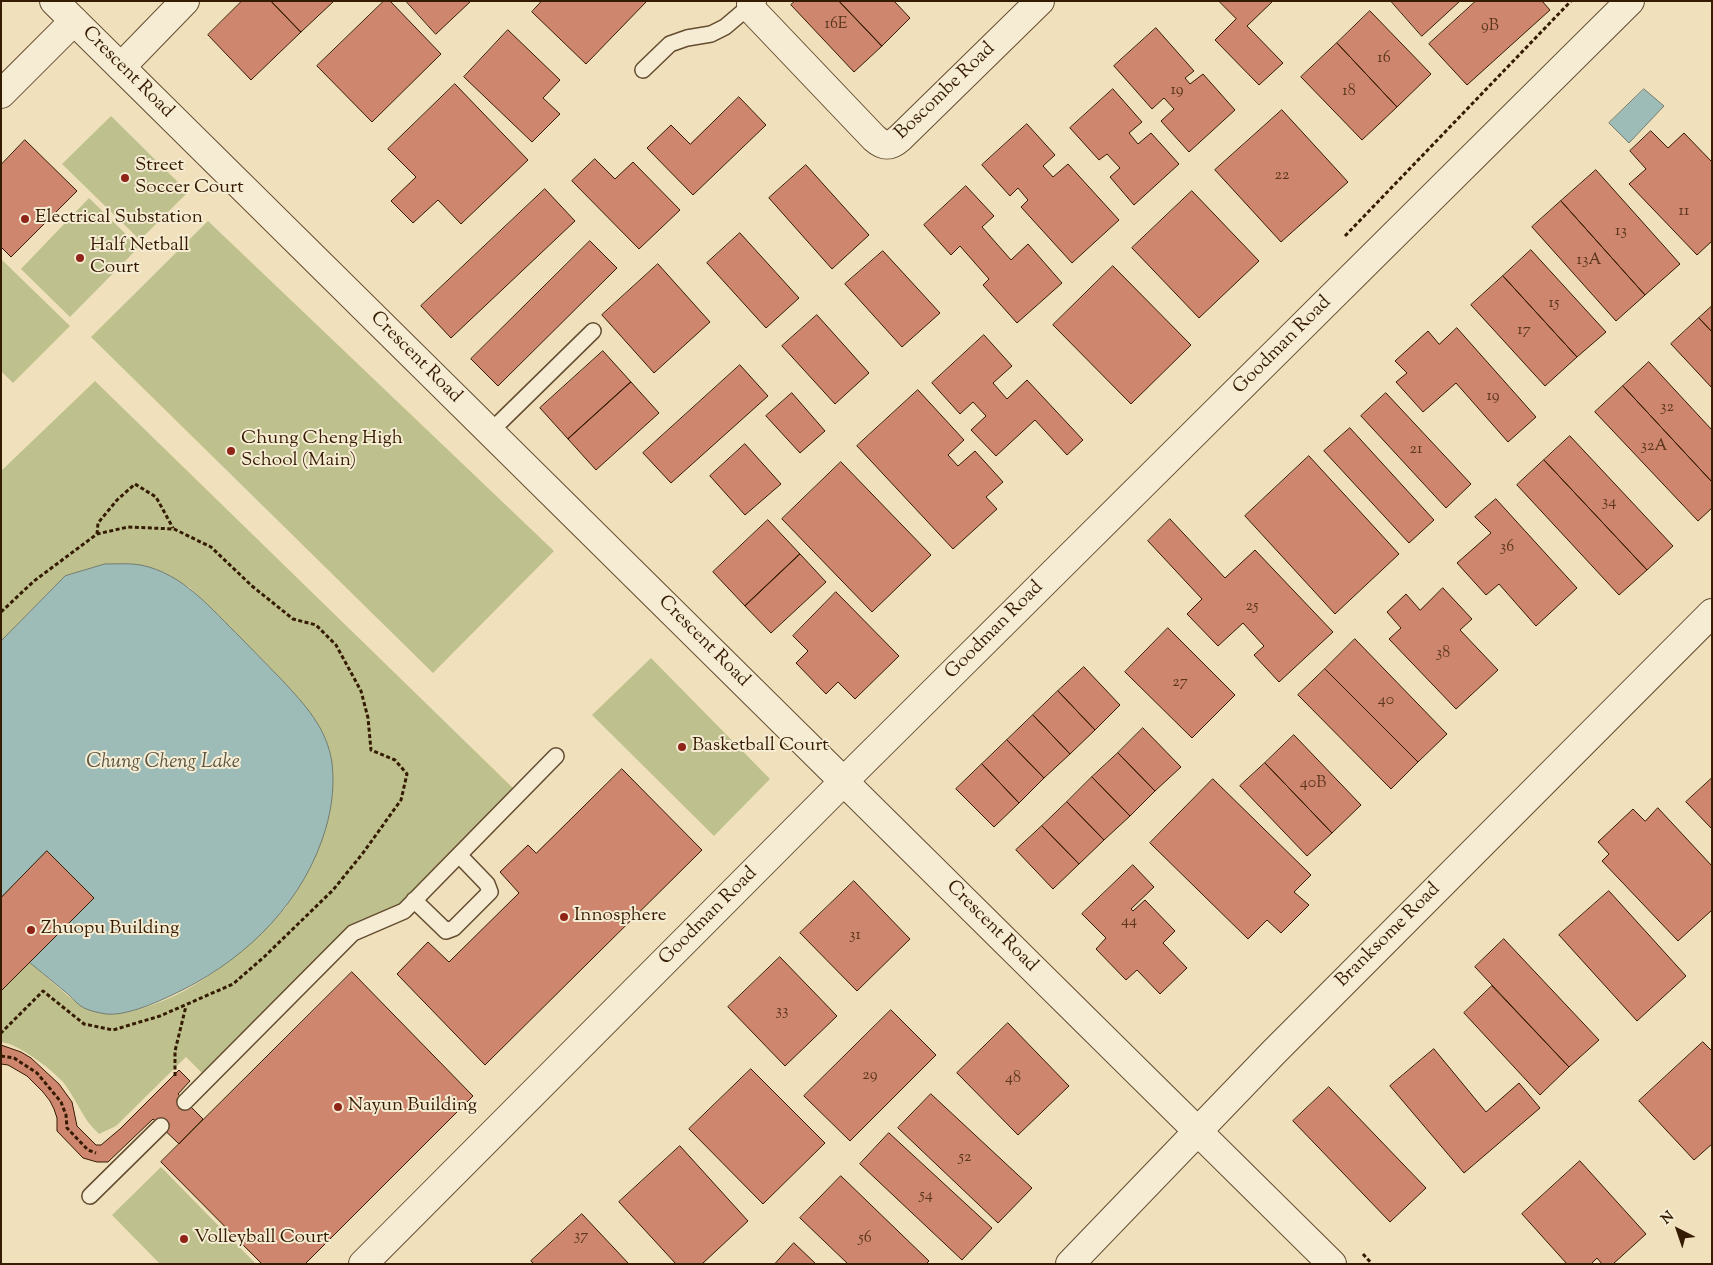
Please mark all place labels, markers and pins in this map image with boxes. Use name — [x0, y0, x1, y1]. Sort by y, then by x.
place label: Street Soccer Court — [135, 156, 244, 200]
marker: Street Soccer Court — [119, 172, 131, 184]
place label: Electrical Substation — [35, 208, 203, 230]
marker: Electrical Substation — [19, 213, 31, 225]
place label: Half Netball Court — [90, 236, 189, 280]
marker: Half Netball Court — [74, 252, 86, 264]
place label: Chung Cheng High School (Main) — [241, 429, 403, 473]
marker: Chung Cheng High School (Main) — [225, 445, 237, 457]
place label: Basketball Court — [692, 736, 829, 758]
marker: Basketball Court — [676, 741, 688, 753]
place label: Innosphere — [574, 906, 667, 928]
marker: Innosphere — [558, 911, 570, 923]
place label: Zhuopu Building — [41, 919, 179, 941]
marker: Zhuopu Building — [25, 924, 37, 936]
place label: Nayun Building — [348, 1096, 477, 1118]
marker: Nayun Building — [332, 1101, 344, 1113]
place label: Volleyball Court — [194, 1228, 330, 1250]
marker: Volleyball Court — [178, 1233, 190, 1245]

